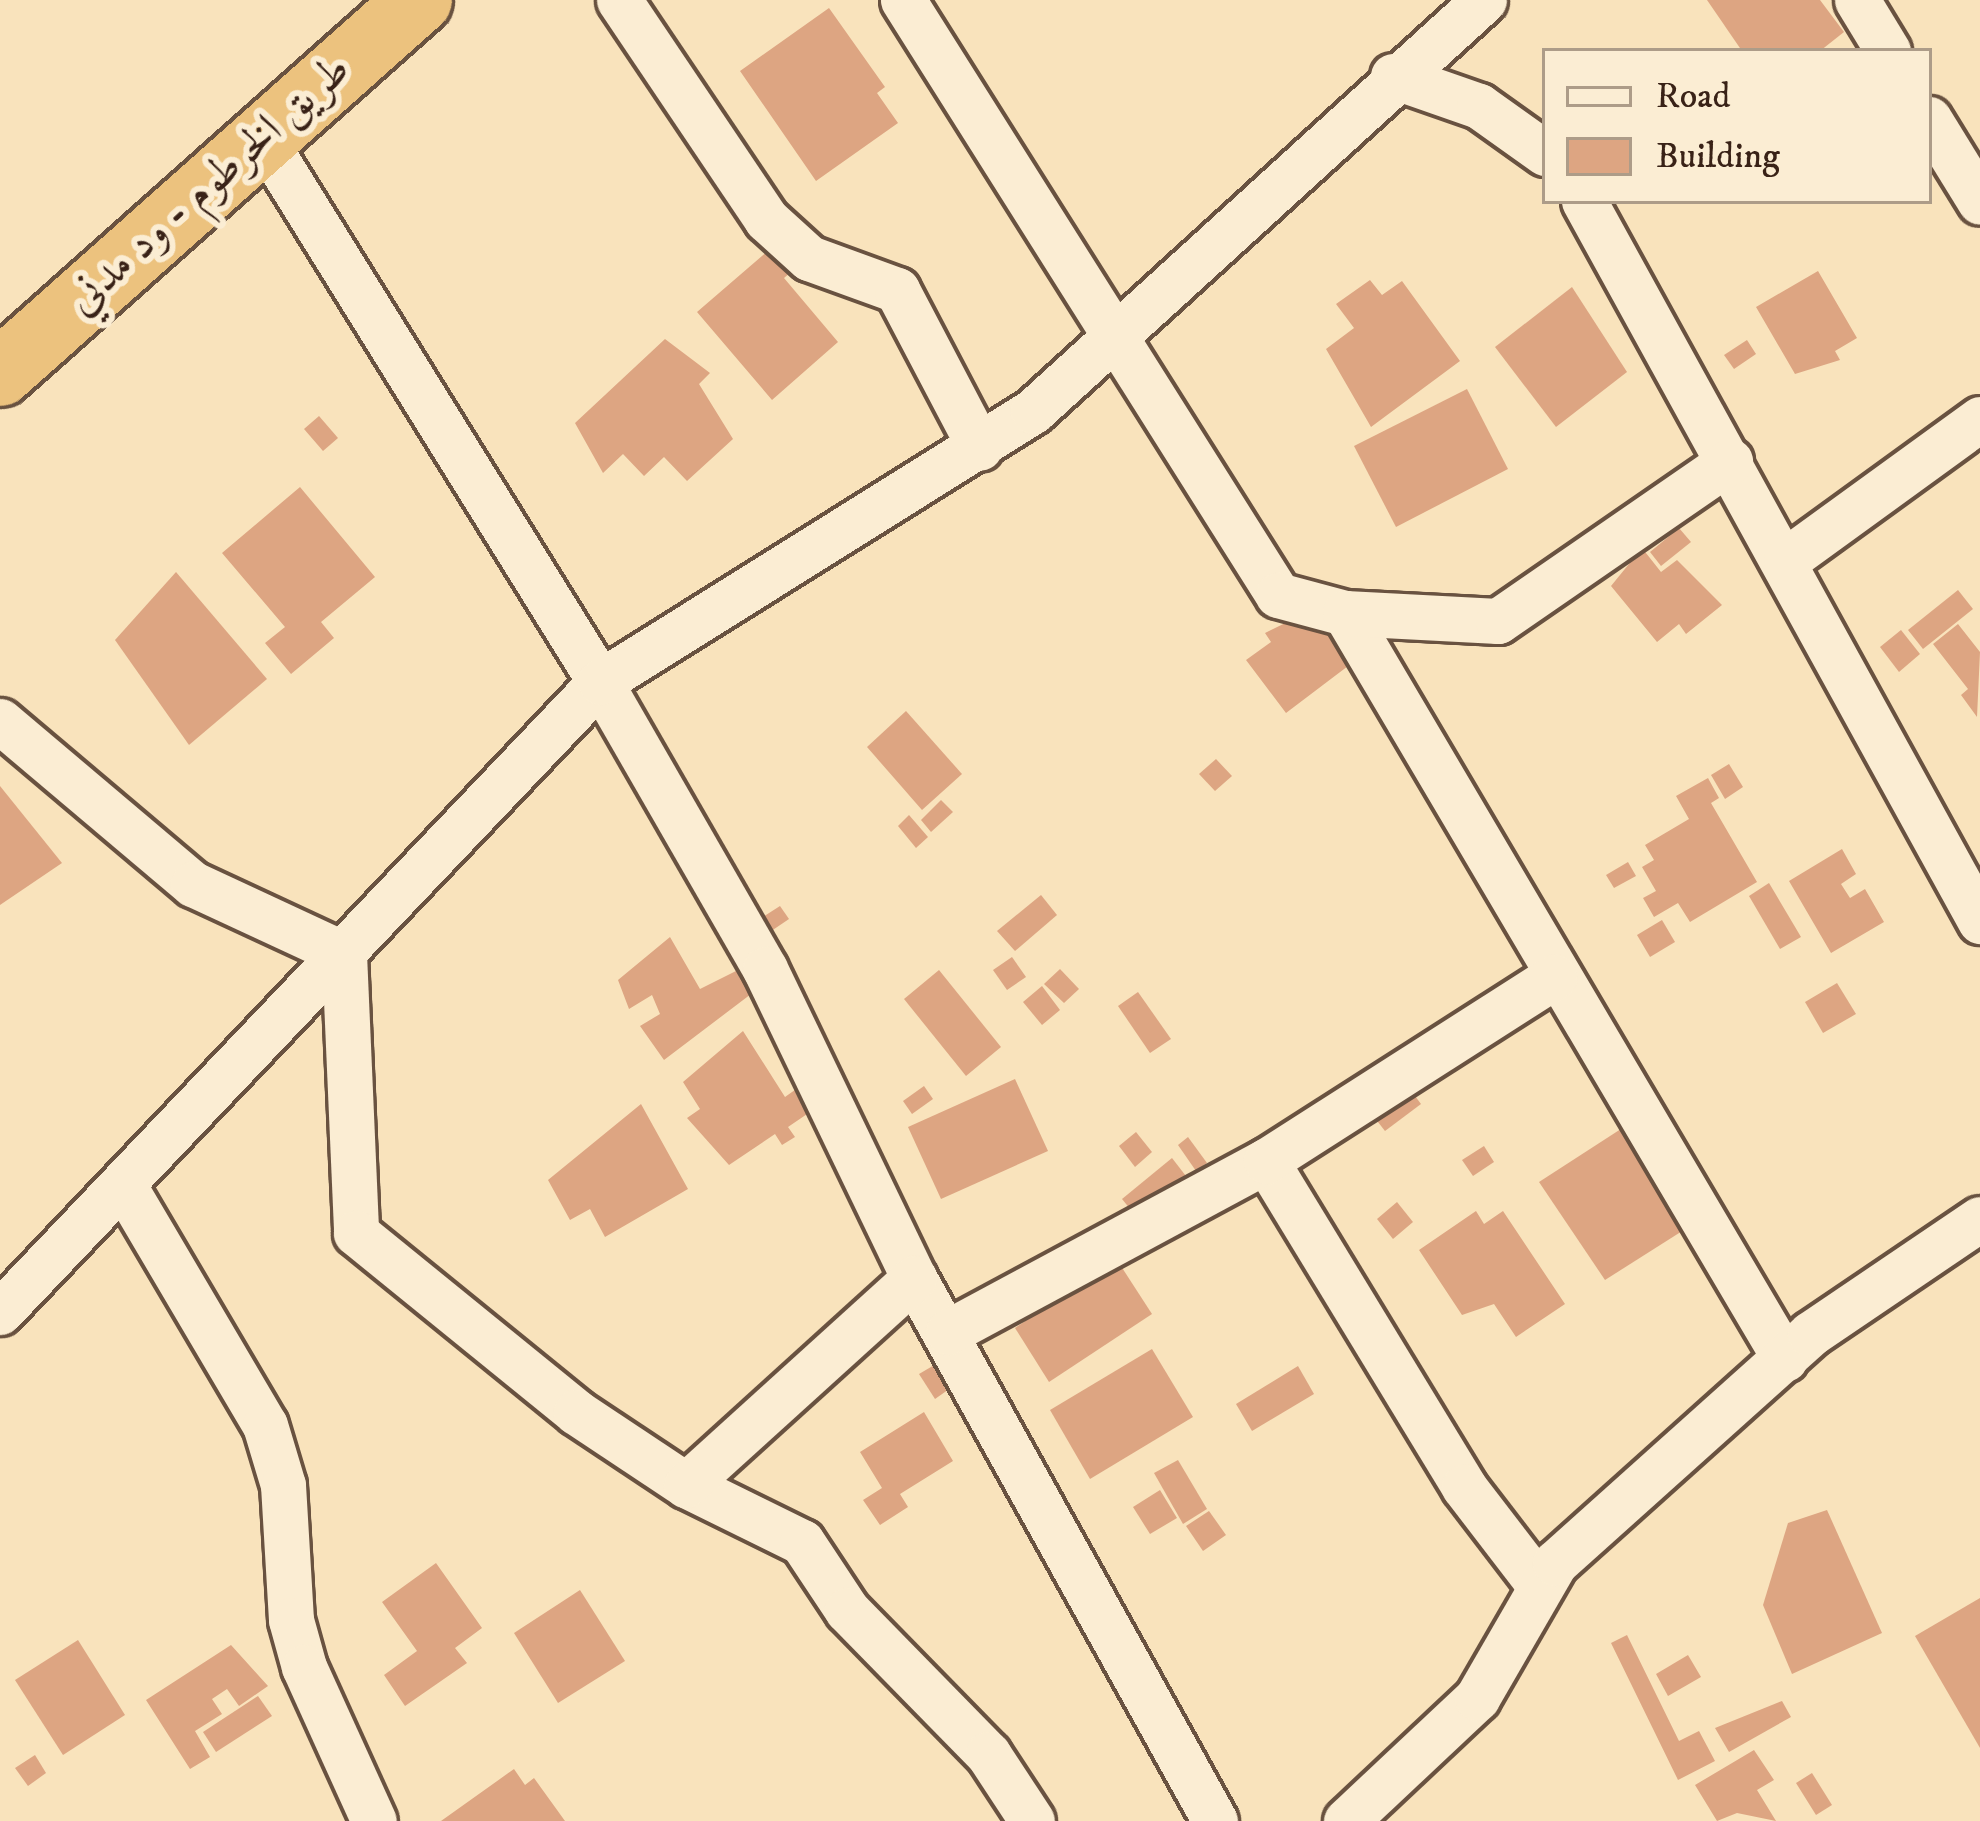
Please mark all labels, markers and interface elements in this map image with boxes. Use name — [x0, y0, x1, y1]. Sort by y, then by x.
street label: طريق الخرطوم - ود مدني — [56, 43, 362, 327]
legend — [1542, 48, 1932, 204]
text: Road — [1656, 74, 1731, 119]
text: Building — [1656, 134, 1780, 179]

